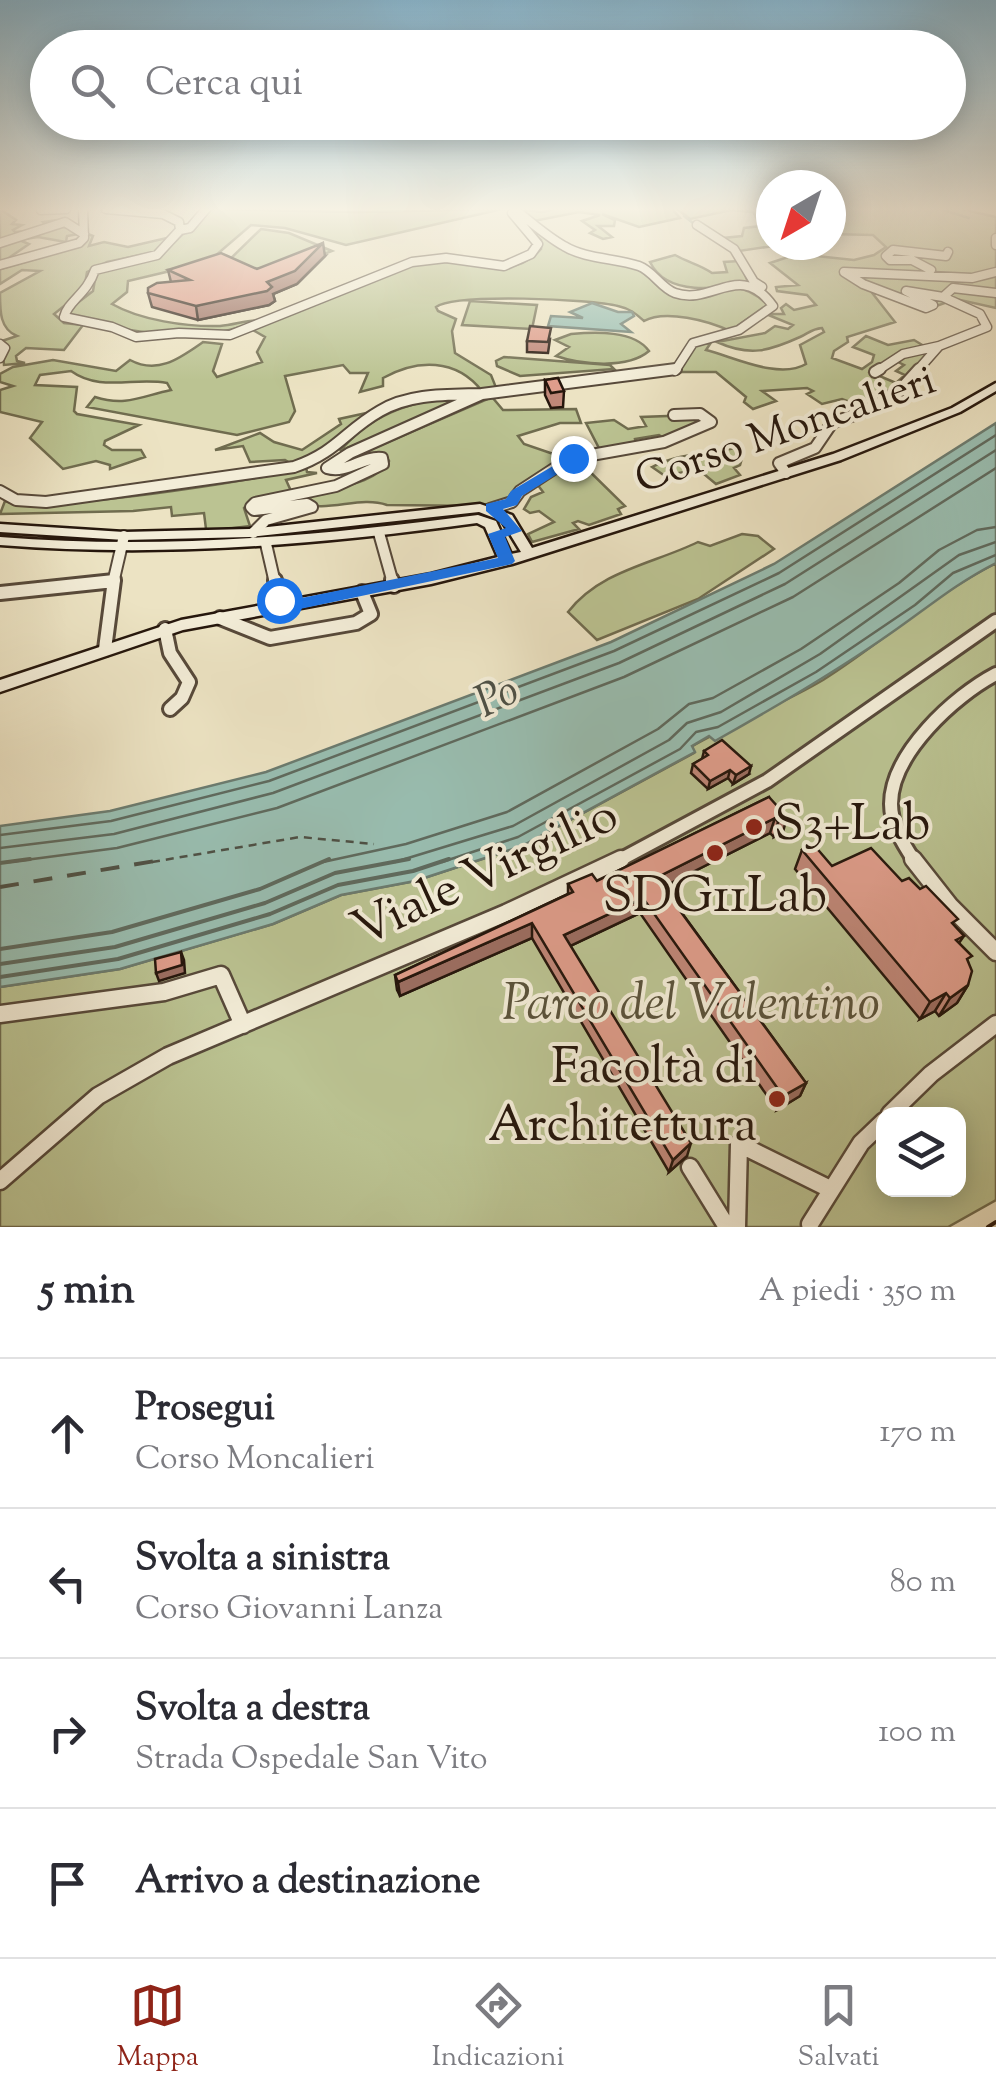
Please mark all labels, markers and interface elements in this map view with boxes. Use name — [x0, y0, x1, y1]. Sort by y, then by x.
search box — [30, 30, 966, 140]
icon: search — [65, 58, 120, 113]
text: Cerca qui — [145, 58, 303, 112]
north arrow — [756, 170, 846, 260]
street label: Corso Moncalieri — [628, 352, 944, 512]
route end — [551, 436, 597, 482]
route start — [257, 578, 303, 624]
water label: Po — [465, 661, 531, 737]
street label: Viale Virgilio — [341, 782, 631, 968]
place label: S3+Lab — [774, 791, 930, 863]
marker: S3+Lab — [743, 816, 765, 838]
marker: SDG11Lab — [704, 842, 726, 864]
place label: SDG11Lab — [603, 863, 827, 935]
park label: Parco del Valentino — [502, 970, 880, 1042]
place label: Facoltà di Architettura — [488, 1034, 757, 1164]
marker: Facoltà di Architettura — [766, 1088, 788, 1110]
map controls — [876, 1107, 966, 1197]
button: layers — [876, 1107, 966, 1197]
text: 5 min — [40, 1262, 135, 1322]
text: A piedi · 350 m — [759, 1269, 956, 1315]
text: Prosegui — [135, 1383, 275, 1437]
icon: ahead — [40, 1406, 95, 1461]
text: 170 m — [879, 1410, 956, 1456]
text: Corso Moncalieri — [135, 1437, 374, 1483]
text: Svolta a sinistra — [135, 1533, 390, 1587]
icon: left — [40, 1556, 95, 1611]
text: 80 m — [890, 1560, 956, 1606]
text: Corso Giovanni Lanza — [135, 1587, 443, 1633]
text: Svolta a destra — [135, 1683, 370, 1737]
icon: right — [40, 1706, 95, 1761]
text: 100 m — [878, 1710, 956, 1756]
text: Strada Ospedale San Vito — [135, 1737, 488, 1783]
icon: arrive — [40, 1856, 95, 1911]
text: Arrivo a destinazione — [135, 1856, 481, 1910]
tab: Mappa — [117, 1978, 199, 2078]
tab: Indicazioni — [432, 1978, 565, 2078]
tab: Salvati — [798, 1978, 879, 2078]

